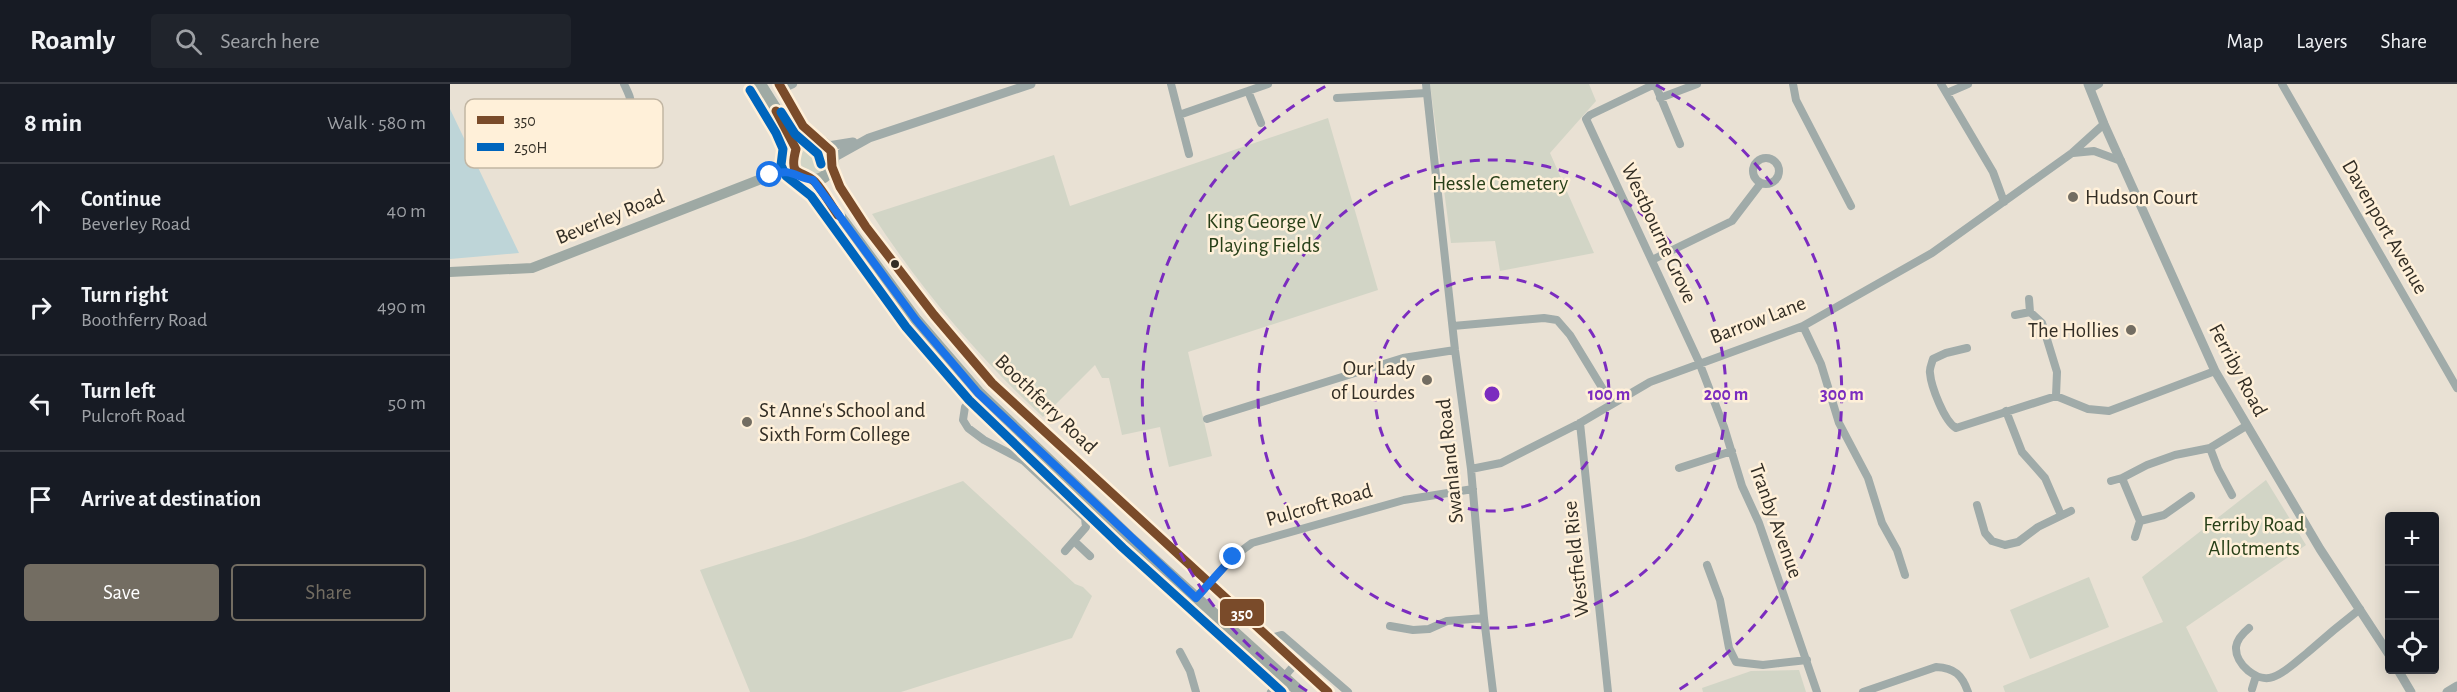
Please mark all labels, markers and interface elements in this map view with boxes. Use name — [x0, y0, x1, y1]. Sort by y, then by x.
search box — [151, 14, 571, 68]
icon: search — [172, 25, 205, 58]
text: Roamly — [30, 27, 115, 55]
text: Search here — [220, 30, 320, 52]
text: Map — [2227, 31, 2263, 52]
text: Layers — [2296, 31, 2347, 52]
text: Share — [2380, 31, 2427, 52]
legend — [465, 99, 663, 168]
text: 8 min — [24, 110, 82, 136]
text: Walk · 580 m — [327, 113, 426, 133]
text: 350 — [514, 113, 536, 129]
text: 250H — [514, 140, 547, 156]
street label: Davenport Avenue — [2338, 156, 2432, 298]
street label: Westbourne Grove — [1617, 160, 1701, 306]
route start — [756, 161, 782, 187]
park label: Hessle Cemetery — [1432, 173, 1568, 194]
street label: Beverley Road — [553, 186, 667, 248]
place label: Hudson Court — [2085, 187, 2198, 208]
text: Continue — [81, 188, 161, 210]
marker: Hudson Court — [2066, 190, 2080, 204]
icon: ahead — [24, 195, 57, 228]
text: 40 m — [387, 201, 426, 221]
park label: King George V Playing Fields — [1206, 211, 1322, 256]
text: Beverley Road — [81, 214, 190, 234]
unlabelled marker — [889, 258, 901, 270]
text: Turn right — [81, 284, 168, 306]
icon: right — [24, 291, 57, 324]
street label: Barrow Lane — [1707, 292, 1809, 348]
text: 490 m — [377, 297, 426, 317]
text: Boothferry Road — [81, 310, 207, 330]
place label: The Hollies — [2028, 320, 2119, 341]
street label: Ferriby Road — [2205, 320, 2271, 420]
marker: The Hollies — [2124, 323, 2138, 337]
street label: Boothferry Road — [991, 350, 1101, 458]
place label: Our Lady of Lourdes — [1331, 358, 1415, 403]
marker: Our Lady of Lourdes — [1420, 373, 1434, 387]
text: Turn left — [81, 380, 155, 402]
centre of rings — [1482, 384, 1502, 404]
text: 100 m — [1588, 386, 1630, 404]
text: 200 m — [1704, 386, 1748, 404]
text: 300 m — [1820, 386, 1864, 404]
icon: left — [24, 387, 57, 420]
text: 50 m — [388, 393, 426, 413]
street label: Swanland Road — [1433, 397, 1467, 524]
place label: St Anne's School and Sixth Form College — [759, 400, 925, 445]
text: Pulcroft Road — [81, 406, 185, 426]
marker: St Anne's School and Sixth Form College — [740, 415, 754, 429]
street label: Tranby Avenue — [1746, 461, 1806, 581]
street label: Pulcroft Road — [1263, 480, 1375, 530]
icon: arrive — [24, 483, 57, 516]
text: Arrive at destination — [81, 488, 261, 510]
street label: Westfield Rise — [1559, 500, 1593, 618]
map controls — [2385, 512, 2439, 674]
button: + — [2385, 512, 2439, 566]
park label: Ferriby Road Allotments — [2203, 514, 2305, 559]
route end — [1219, 543, 1245, 569]
button: Save — [24, 564, 219, 621]
button: Share — [231, 564, 426, 621]
button: − — [2385, 566, 2439, 620]
line badge: 350 — [1219, 598, 1265, 627]
text: 350 — [1231, 606, 1253, 622]
button: locate — [2385, 620, 2439, 674]

